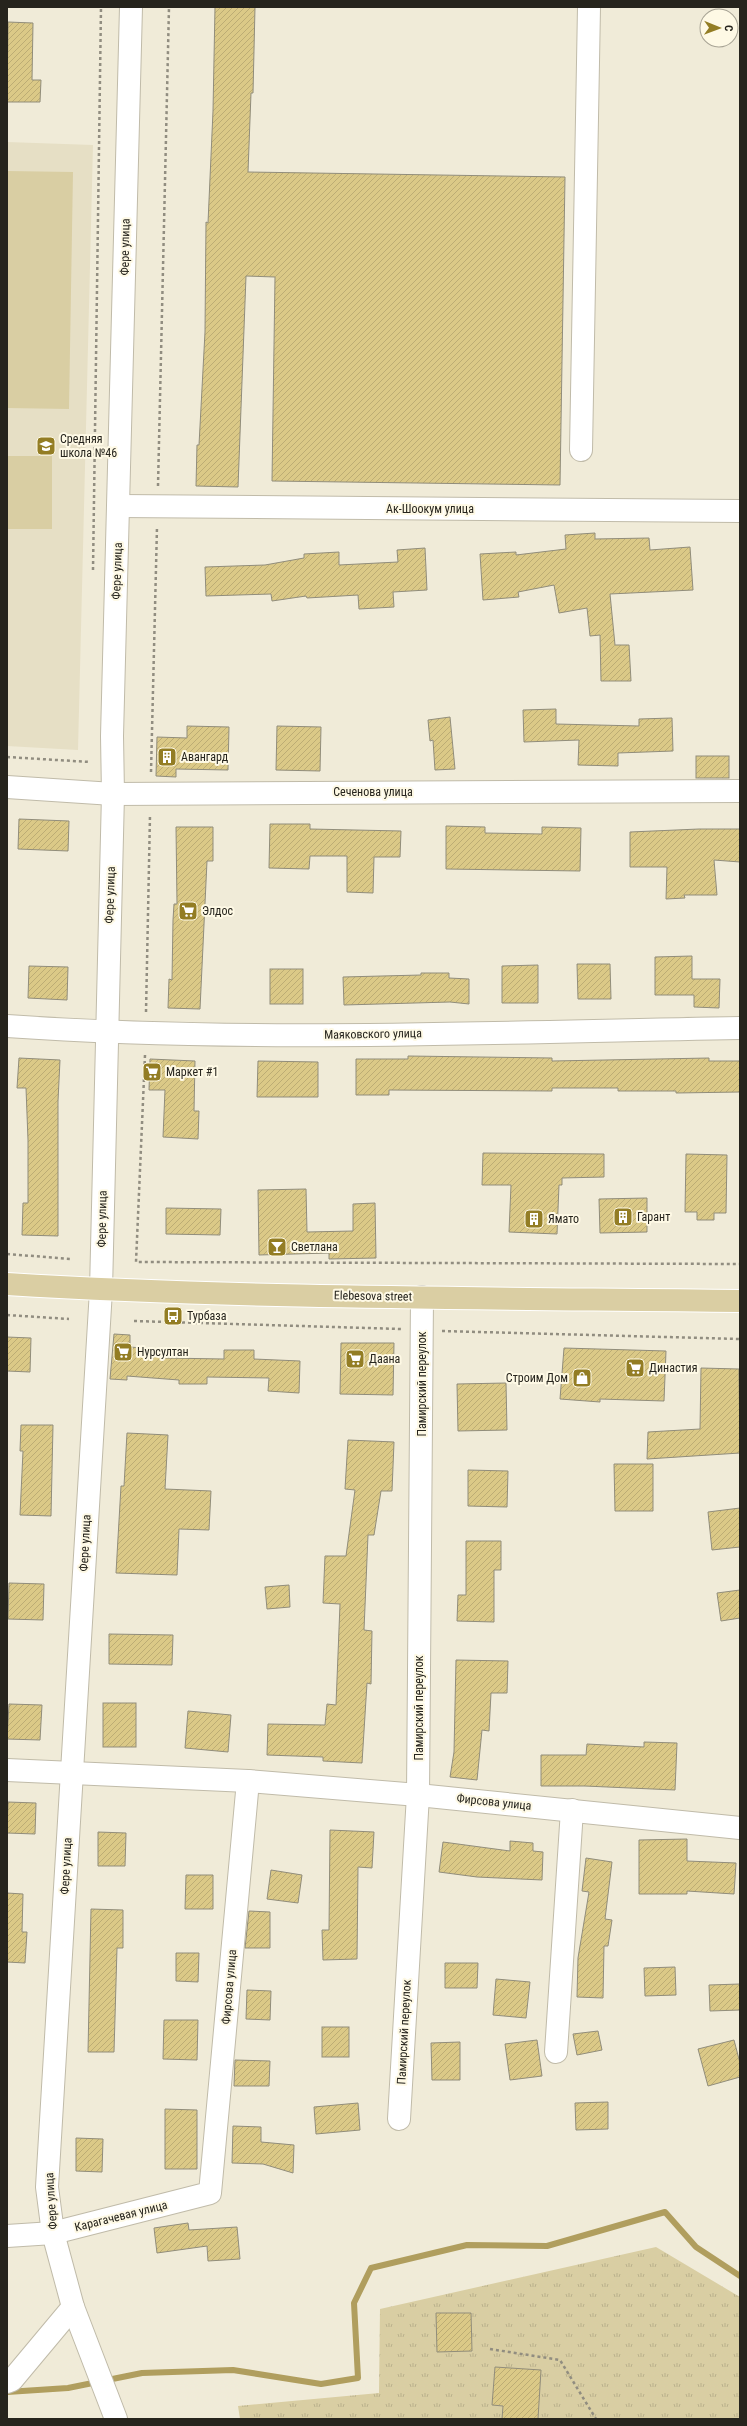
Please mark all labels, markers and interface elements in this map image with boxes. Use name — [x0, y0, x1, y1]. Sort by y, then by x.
north arrow — [699, 8, 739, 48]
text: С — [722, 25, 735, 31]
street label: Фере улица — [118, 218, 133, 276]
place label: Средняя школа №46 — [60, 432, 117, 460]
school or university icon: Средняя школа №46 — [35, 435, 57, 457]
street label: Ак-Шоокум улица — [386, 502, 474, 516]
street label: Фере улица — [109, 542, 125, 600]
building icon: Авангард — [156, 746, 178, 768]
place label: Авангард — [181, 750, 229, 764]
street label: Сеченова улица — [333, 785, 413, 799]
street label: Фере улица — [102, 866, 118, 924]
supermarket icon: Элдос — [177, 900, 199, 922]
place label: Элдос — [202, 904, 234, 918]
street label: Маяковского улица — [324, 1026, 422, 1042]
supermarket icon: Маркет #1 — [141, 1061, 163, 1083]
place label: Маркет #1 — [166, 1065, 218, 1079]
street label: Фере улица — [95, 1190, 110, 1248]
building icon: Гарант — [612, 1206, 634, 1228]
building icon: Ямато — [523, 1208, 545, 1230]
place label: Гарант — [637, 1210, 670, 1224]
place label: Ямато — [548, 1212, 579, 1226]
bar icon: Светлана — [266, 1236, 288, 1258]
place label: Светлана — [291, 1240, 338, 1254]
street label: Elebesova street — [334, 1288, 413, 1304]
bus stop icon: Турбаза — [162, 1305, 184, 1327]
place label: Турбаза — [187, 1309, 227, 1323]
street label: Памирский переулок — [415, 1331, 429, 1437]
supermarket icon: Нурсултан — [112, 1341, 134, 1363]
place label: Нурсултан — [137, 1345, 189, 1359]
supermarket icon: Даана — [344, 1348, 366, 1370]
place label: Даана — [369, 1352, 401, 1366]
supermarket icon: Династия — [624, 1357, 646, 1379]
place label: Династия — [649, 1361, 697, 1375]
shop icon: Строим Дом — [571, 1367, 593, 1389]
place label: Строим Дом — [506, 1371, 568, 1385]
street label: Фере улица — [77, 1514, 93, 1572]
street label: Памирский переулок — [412, 1655, 426, 1761]
street label: Фирсова улица — [456, 1791, 532, 1813]
street label: Фере улица — [58, 1837, 74, 1895]
street label: Фирсова улица — [219, 1949, 239, 2025]
street label: Памирский переулок — [394, 1979, 414, 2085]
street label: Фере улица — [42, 2172, 60, 2230]
street label: Карагачевая улица — [73, 2198, 169, 2234]

